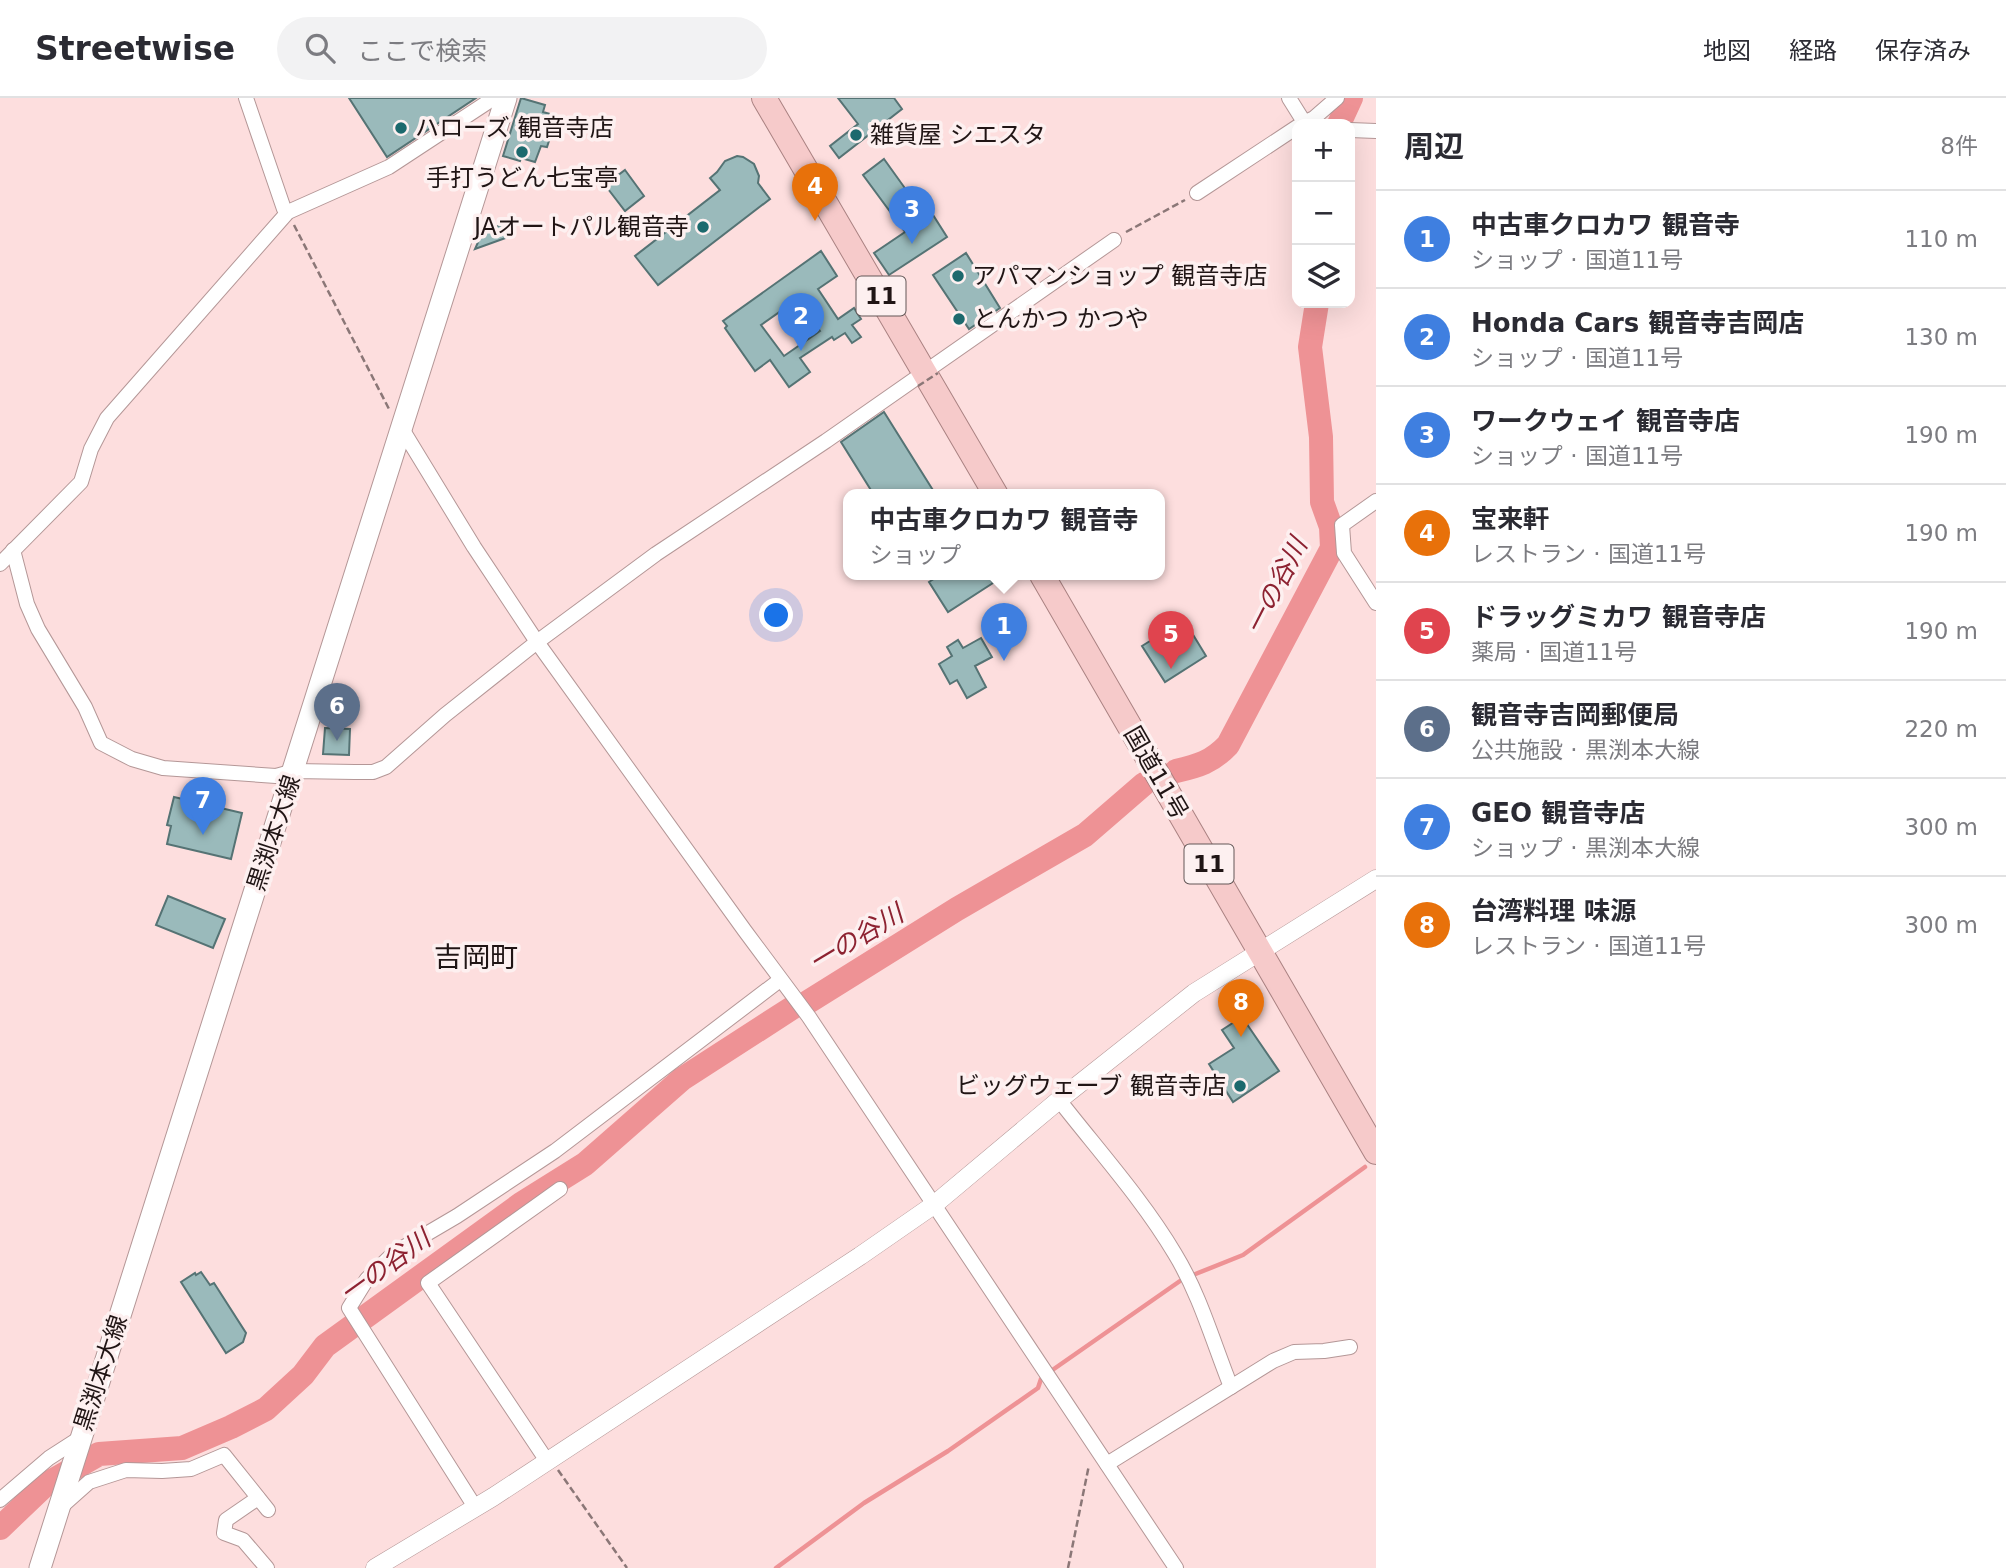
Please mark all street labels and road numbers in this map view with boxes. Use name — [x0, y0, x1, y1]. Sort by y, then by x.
road number: 11 — [856, 276, 906, 316]
street label: 国道11号 — [1118, 722, 1194, 824]
street label: 黒渕本大線 — [242, 772, 306, 894]
road number: 11 — [1184, 844, 1234, 884]
street label: 黒渕本大線 — [69, 1312, 133, 1434]

